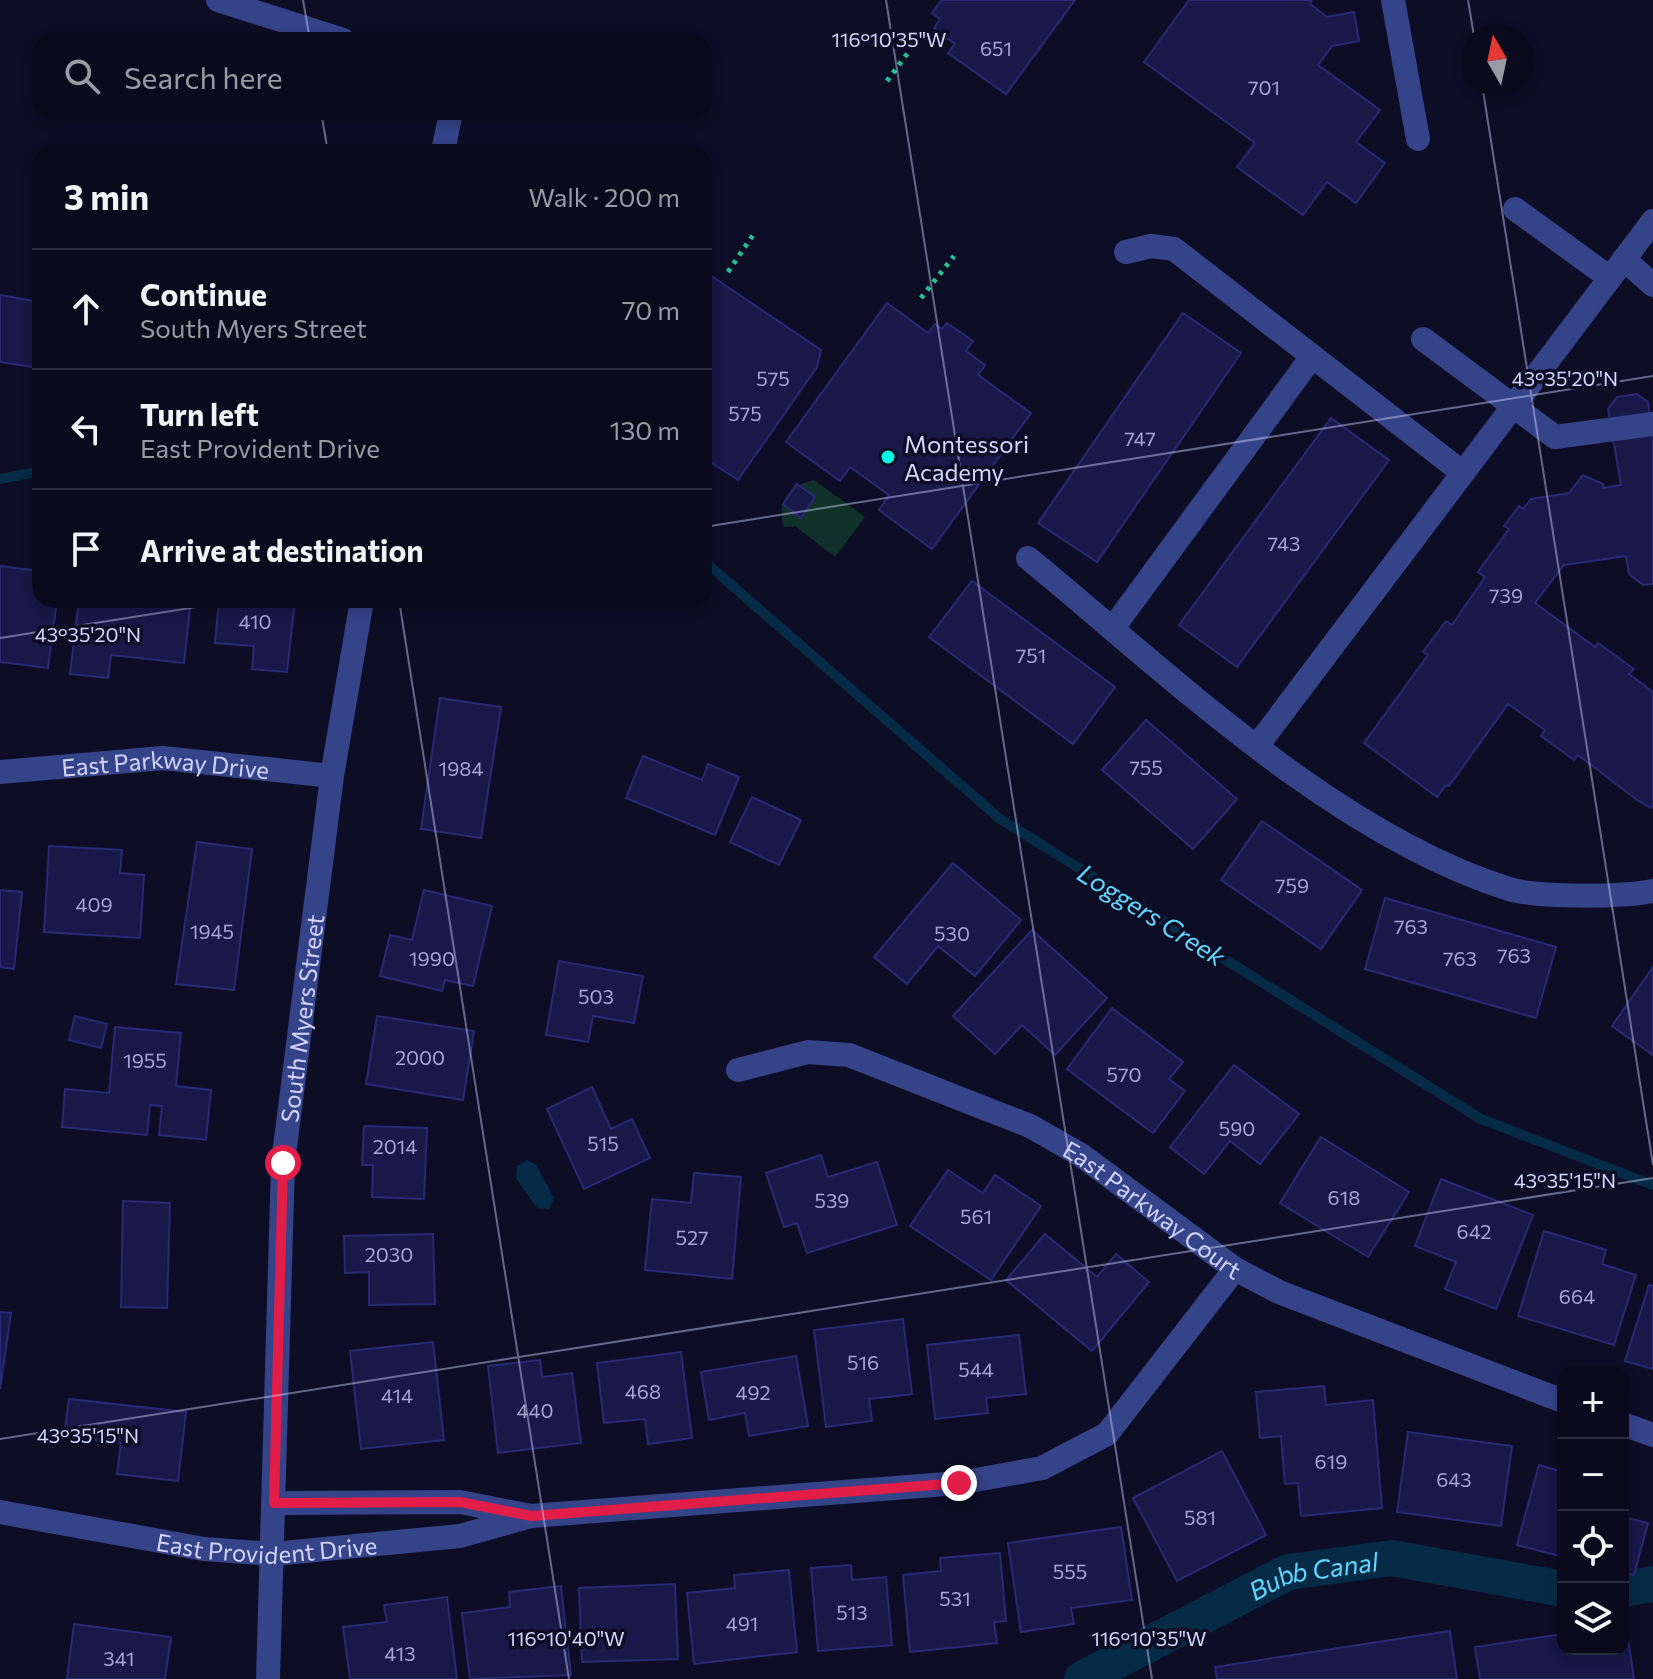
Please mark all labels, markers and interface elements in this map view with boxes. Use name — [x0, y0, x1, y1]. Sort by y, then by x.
north arrow — [1461, 24, 1533, 96]
text: 116°10'35"W — [832, 27, 946, 51]
search box — [32, 32, 712, 120]
house number: 651 — [980, 36, 1012, 60]
icon: search — [60, 54, 104, 98]
text: Search here — [124, 58, 283, 95]
house number: 701 — [1248, 75, 1280, 99]
text: 3 min — [64, 175, 149, 217]
text: Walk · 200 m — [529, 181, 680, 212]
text: Continue — [140, 275, 267, 312]
icon: ahead — [64, 287, 108, 331]
text: 70 m — [622, 294, 680, 325]
text: South Myers Street — [140, 312, 367, 343]
house number: 575 — [756, 366, 790, 390]
text: 43°35'20"N — [1512, 366, 1618, 390]
text: Turn left — [140, 395, 259, 432]
house number: 575 — [728, 401, 762, 425]
icon: left — [64, 407, 108, 451]
text: 130 m — [609, 414, 680, 445]
house number: 747 — [1124, 426, 1156, 450]
place label: Montessori Academy — [904, 429, 1029, 486]
text: East Provident Drive — [140, 432, 380, 463]
marker: Montessori Academy — [879, 448, 897, 466]
icon: arrive — [64, 527, 108, 571]
text: Arrive at destination — [140, 531, 424, 568]
house number: 743 — [1268, 531, 1300, 555]
house number: 739 — [1489, 583, 1523, 607]
house number: 410 — [239, 609, 272, 633]
text: 43°35'20"N — [35, 622, 141, 646]
house number: 751 — [1016, 643, 1046, 667]
street label: East Parkway Drive — [60, 744, 271, 784]
house number: 755 — [1129, 755, 1163, 779]
house number: 1984 — [439, 756, 483, 780]
water label: Loggers Creek — [1073, 856, 1232, 972]
house number: 759 — [1275, 873, 1309, 897]
house number: 409 — [75, 892, 113, 916]
street label: South Myers Street — [274, 912, 329, 1124]
house number: 763 — [1394, 914, 1428, 938]
house number: 1945 — [190, 919, 234, 943]
house number: 530 — [934, 921, 970, 945]
house number: 763 — [1497, 943, 1531, 967]
house number: 1990 — [409, 946, 455, 970]
house number: 763 — [1443, 946, 1477, 970]
house number: 503 — [578, 984, 614, 1008]
house number: 2000 — [395, 1045, 445, 1069]
house number: 1955 — [123, 1048, 167, 1072]
house number: 570 — [1106, 1062, 1142, 1086]
house number: 590 — [1219, 1116, 1255, 1140]
house number: 515 — [587, 1131, 619, 1155]
house number: 2014 — [373, 1134, 417, 1158]
street label: East Parkway Court — [1059, 1134, 1246, 1284]
route start — [265, 1145, 301, 1181]
text: 43°35'15"N — [1514, 1168, 1616, 1192]
house number: 618 — [1328, 1185, 1360, 1209]
house number: 539 — [814, 1188, 850, 1212]
house number: 561 — [960, 1204, 992, 1228]
house number: 642 — [1457, 1219, 1491, 1243]
house number: 527 — [675, 1225, 709, 1249]
house number: 2030 — [365, 1242, 413, 1266]
house number: 664 — [1559, 1284, 1595, 1308]
house number: 516 — [847, 1350, 879, 1374]
house number: 544 — [958, 1357, 994, 1381]
map controls — [1557, 1367, 1629, 1655]
button: + — [1557, 1367, 1629, 1439]
house number: 468 — [625, 1379, 661, 1403]
house number: 492 — [735, 1380, 771, 1404]
house number: 414 — [381, 1383, 413, 1407]
house number: 440 — [516, 1398, 554, 1422]
text: 43°35'15"N — [37, 1423, 139, 1447]
button: − — [1557, 1439, 1629, 1511]
house number: 619 — [1315, 1449, 1347, 1473]
route end — [941, 1465, 977, 1501]
house number: 643 — [1436, 1467, 1472, 1491]
house number: 581 — [1184, 1505, 1216, 1529]
button: locate — [1557, 1511, 1629, 1583]
street label: East Provident Drive — [154, 1526, 378, 1569]
water label: Bubb Canal — [1243, 1544, 1381, 1606]
house number: 555 — [1053, 1559, 1087, 1583]
button: layers — [1557, 1583, 1629, 1655]
house number: 531 — [939, 1586, 971, 1610]
house number: 513 — [836, 1600, 868, 1624]
house number: 491 — [726, 1611, 758, 1635]
text: 116°10'40"W — [507, 1626, 625, 1650]
text: 116°10'35"W — [1092, 1626, 1206, 1650]
house number: 413 — [384, 1641, 416, 1665]
house number: 341 — [103, 1646, 135, 1670]

